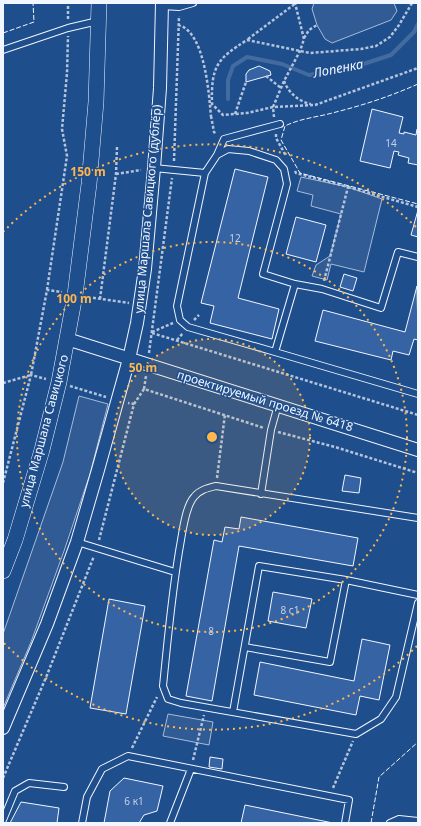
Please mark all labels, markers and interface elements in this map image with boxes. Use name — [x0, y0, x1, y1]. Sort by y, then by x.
water label: Лопенка — [310, 54, 365, 82]
street label: улица Маршала Савицкого (дублёр) — [130, 103, 165, 314]
house number: 14 — [385, 136, 397, 150]
text: 150 m — [70, 163, 106, 180]
house number: 12 — [229, 231, 241, 245]
text: 100 m — [56, 290, 92, 307]
street label: улица Маршала Савицкого — [15, 353, 72, 509]
text: 50 m — [129, 359, 157, 376]
street label: проектируемый проезд № 6418 — [175, 366, 355, 435]
centre of rings — [205, 430, 219, 444]
house number: 8 с1 — [281, 603, 299, 617]
house number: 8 — [208, 624, 214, 638]
house number: 6 к1 — [124, 794, 144, 808]

